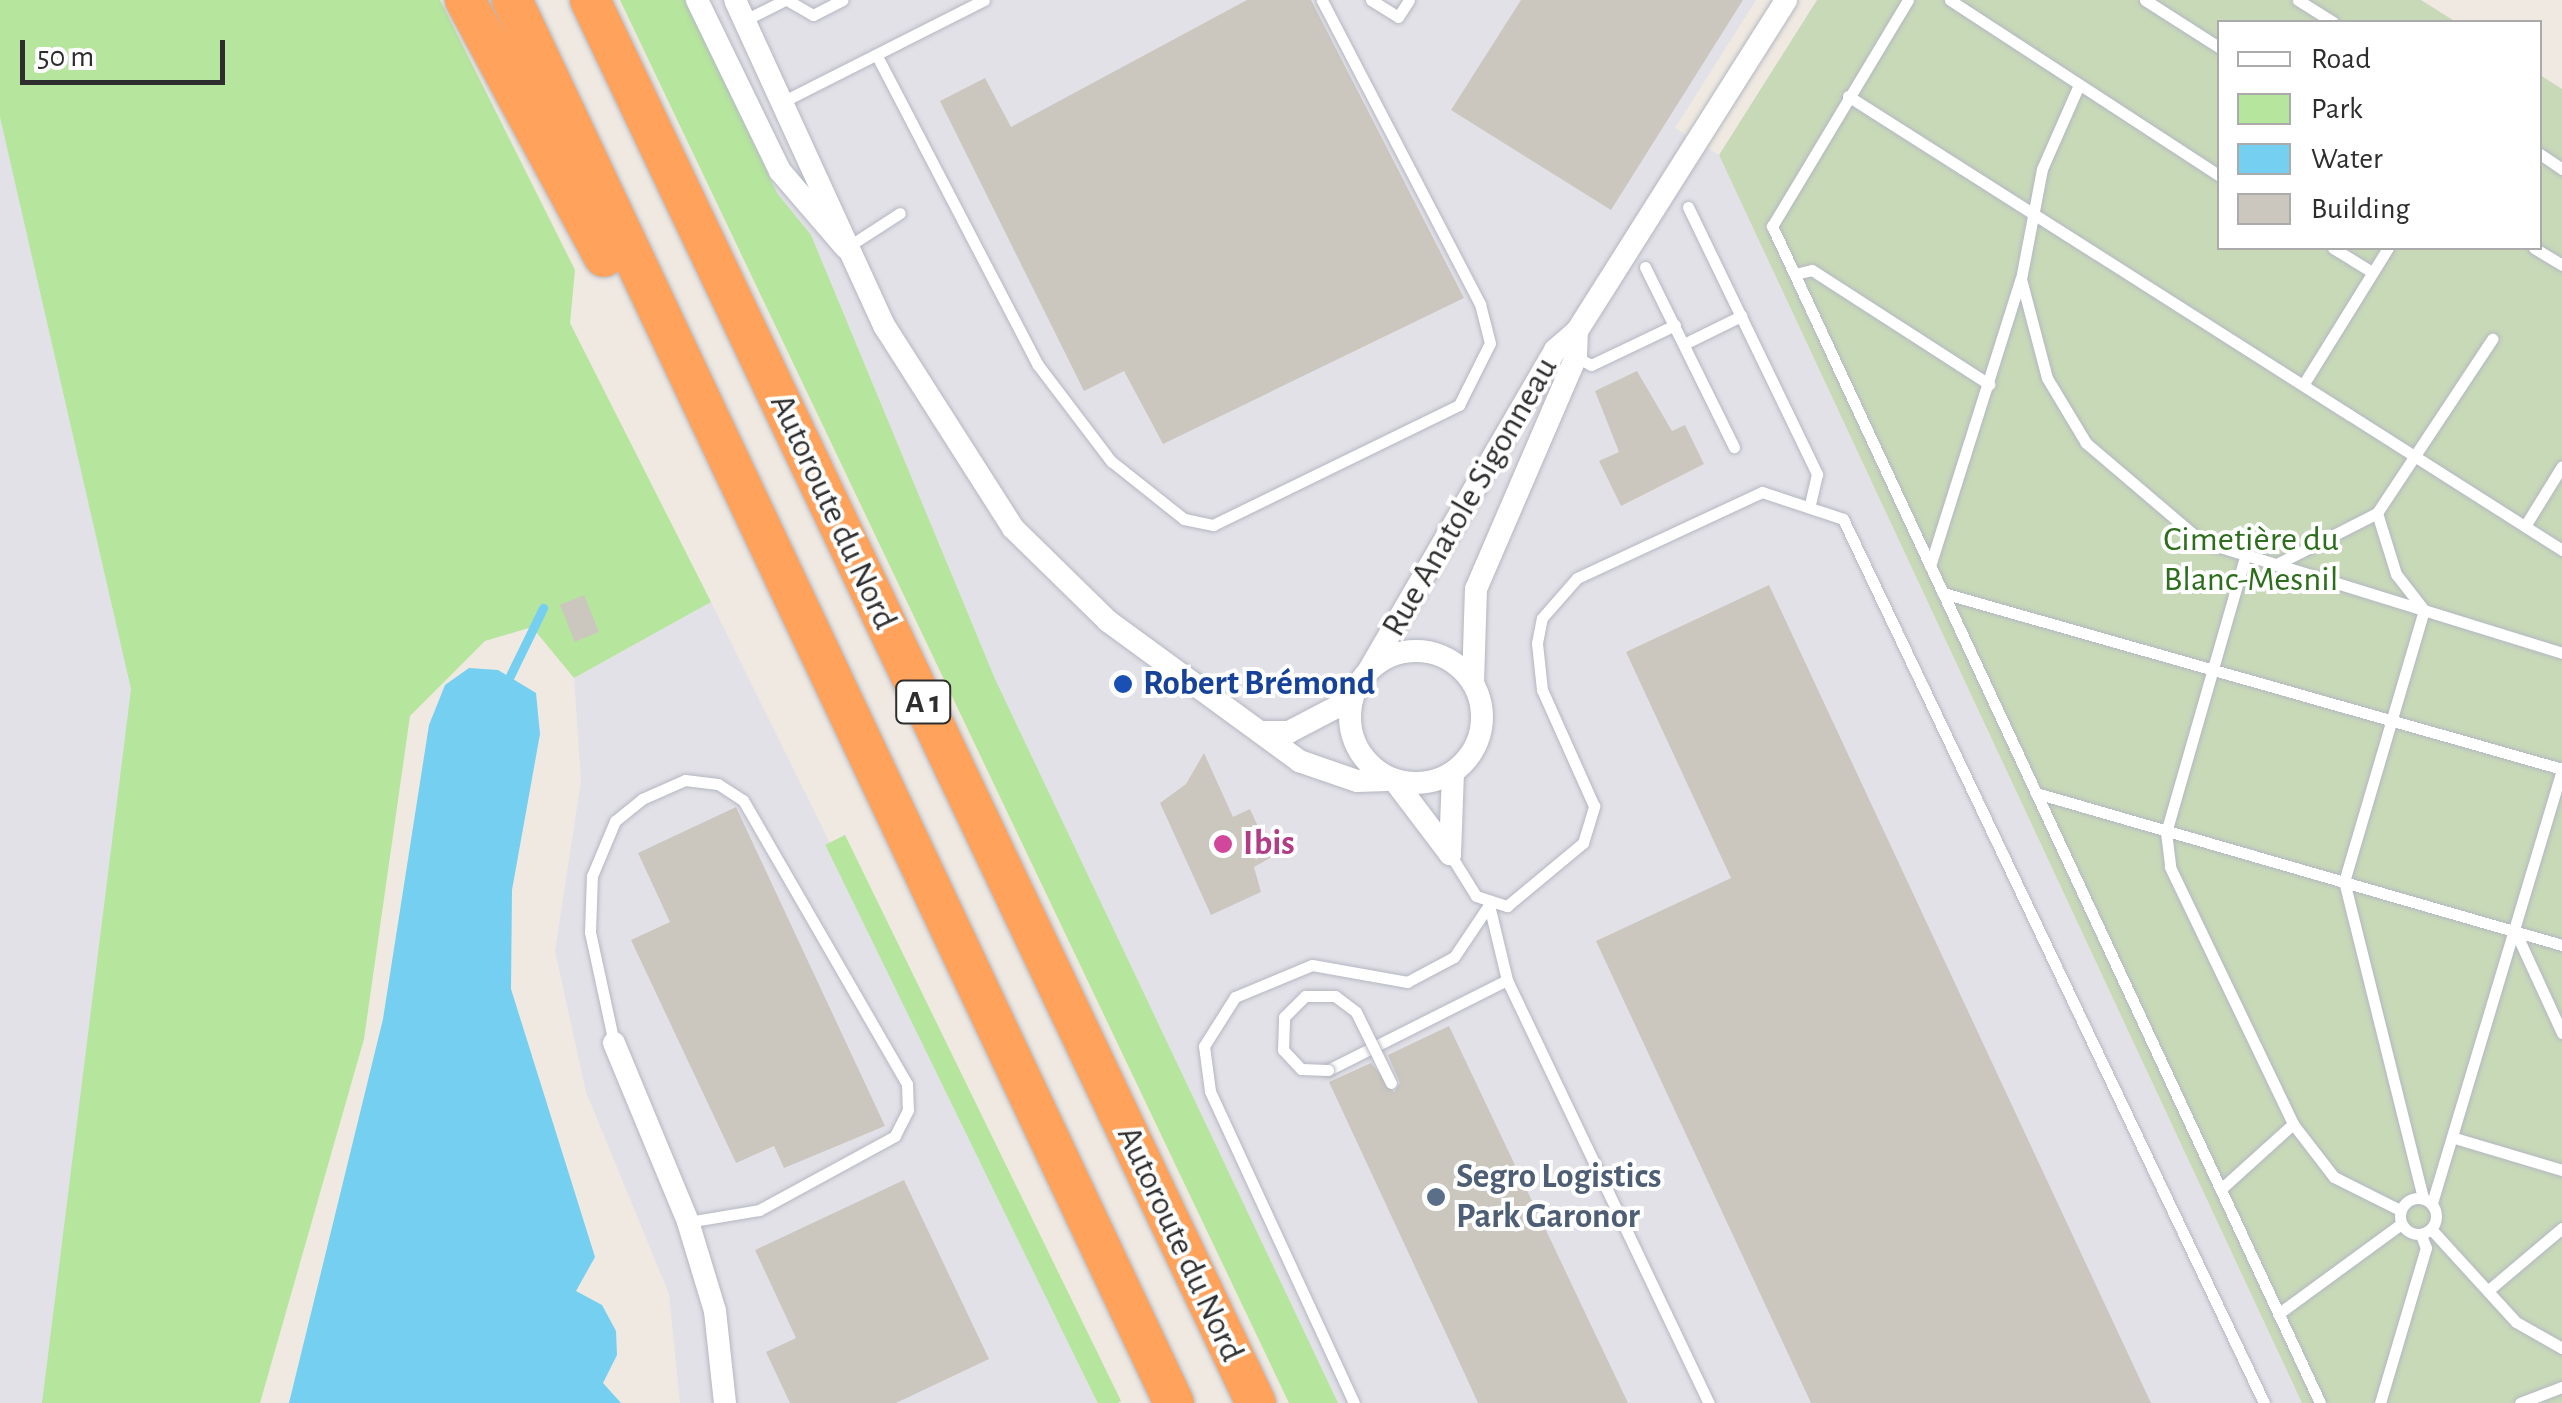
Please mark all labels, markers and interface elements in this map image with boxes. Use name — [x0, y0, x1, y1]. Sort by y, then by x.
scale bar — [25, 20, 230, 82]
legend — [2217, 20, 2542, 250]
text: 50 m — [37, 42, 94, 72]
text: Road — [2311, 44, 2371, 74]
text: Park — [2311, 94, 2363, 124]
text: Water — [2311, 144, 2383, 174]
text: Building — [2311, 194, 2410, 224]
street label: Rue Anatole Sigonneau — [1373, 350, 1567, 644]
street label: Autoroute du Nord — [760, 388, 906, 636]
park label: Cimetière du Blanc-Mesnil — [2163, 519, 2339, 601]
place label: Robert Brémond — [1143, 663, 1375, 705]
marker: Robert Brémond — [1112, 673, 1134, 695]
road number: A 1 — [893, 675, 953, 729]
place label: Ibis — [1243, 823, 1295, 865]
marker: Ibis — [1212, 833, 1234, 855]
street label: Autoroute du Nord — [1107, 1120, 1253, 1368]
place label: Segro Logistics Park Garonor — [1456, 1156, 1661, 1238]
marker: Segro Logistics Park Garonor — [1425, 1186, 1447, 1208]

